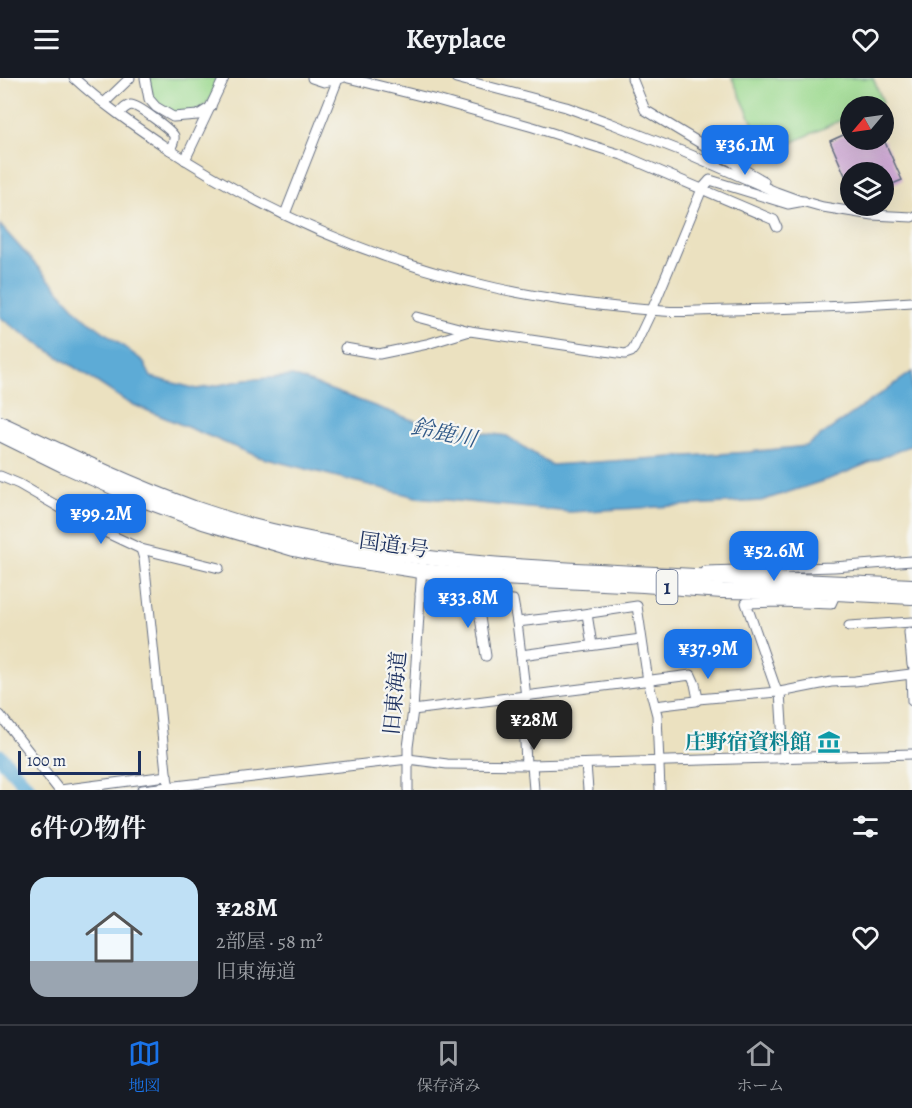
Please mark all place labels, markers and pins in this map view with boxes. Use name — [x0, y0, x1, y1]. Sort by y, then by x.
pin: ¥36.1M — [696, 125, 794, 176]
pin: ¥99.2M — [52, 494, 150, 545]
pin: ¥52.6M — [725, 531, 823, 582]
pin: ¥33.8M — [419, 578, 517, 629]
pin: ¥37.9M — [659, 629, 757, 680]
pin: ¥28M — [498, 700, 570, 751]
place label: 庄野宿資料館 — [685, 728, 811, 756]
museum icon: 庄野宿資料館 — [816, 729, 842, 755]

